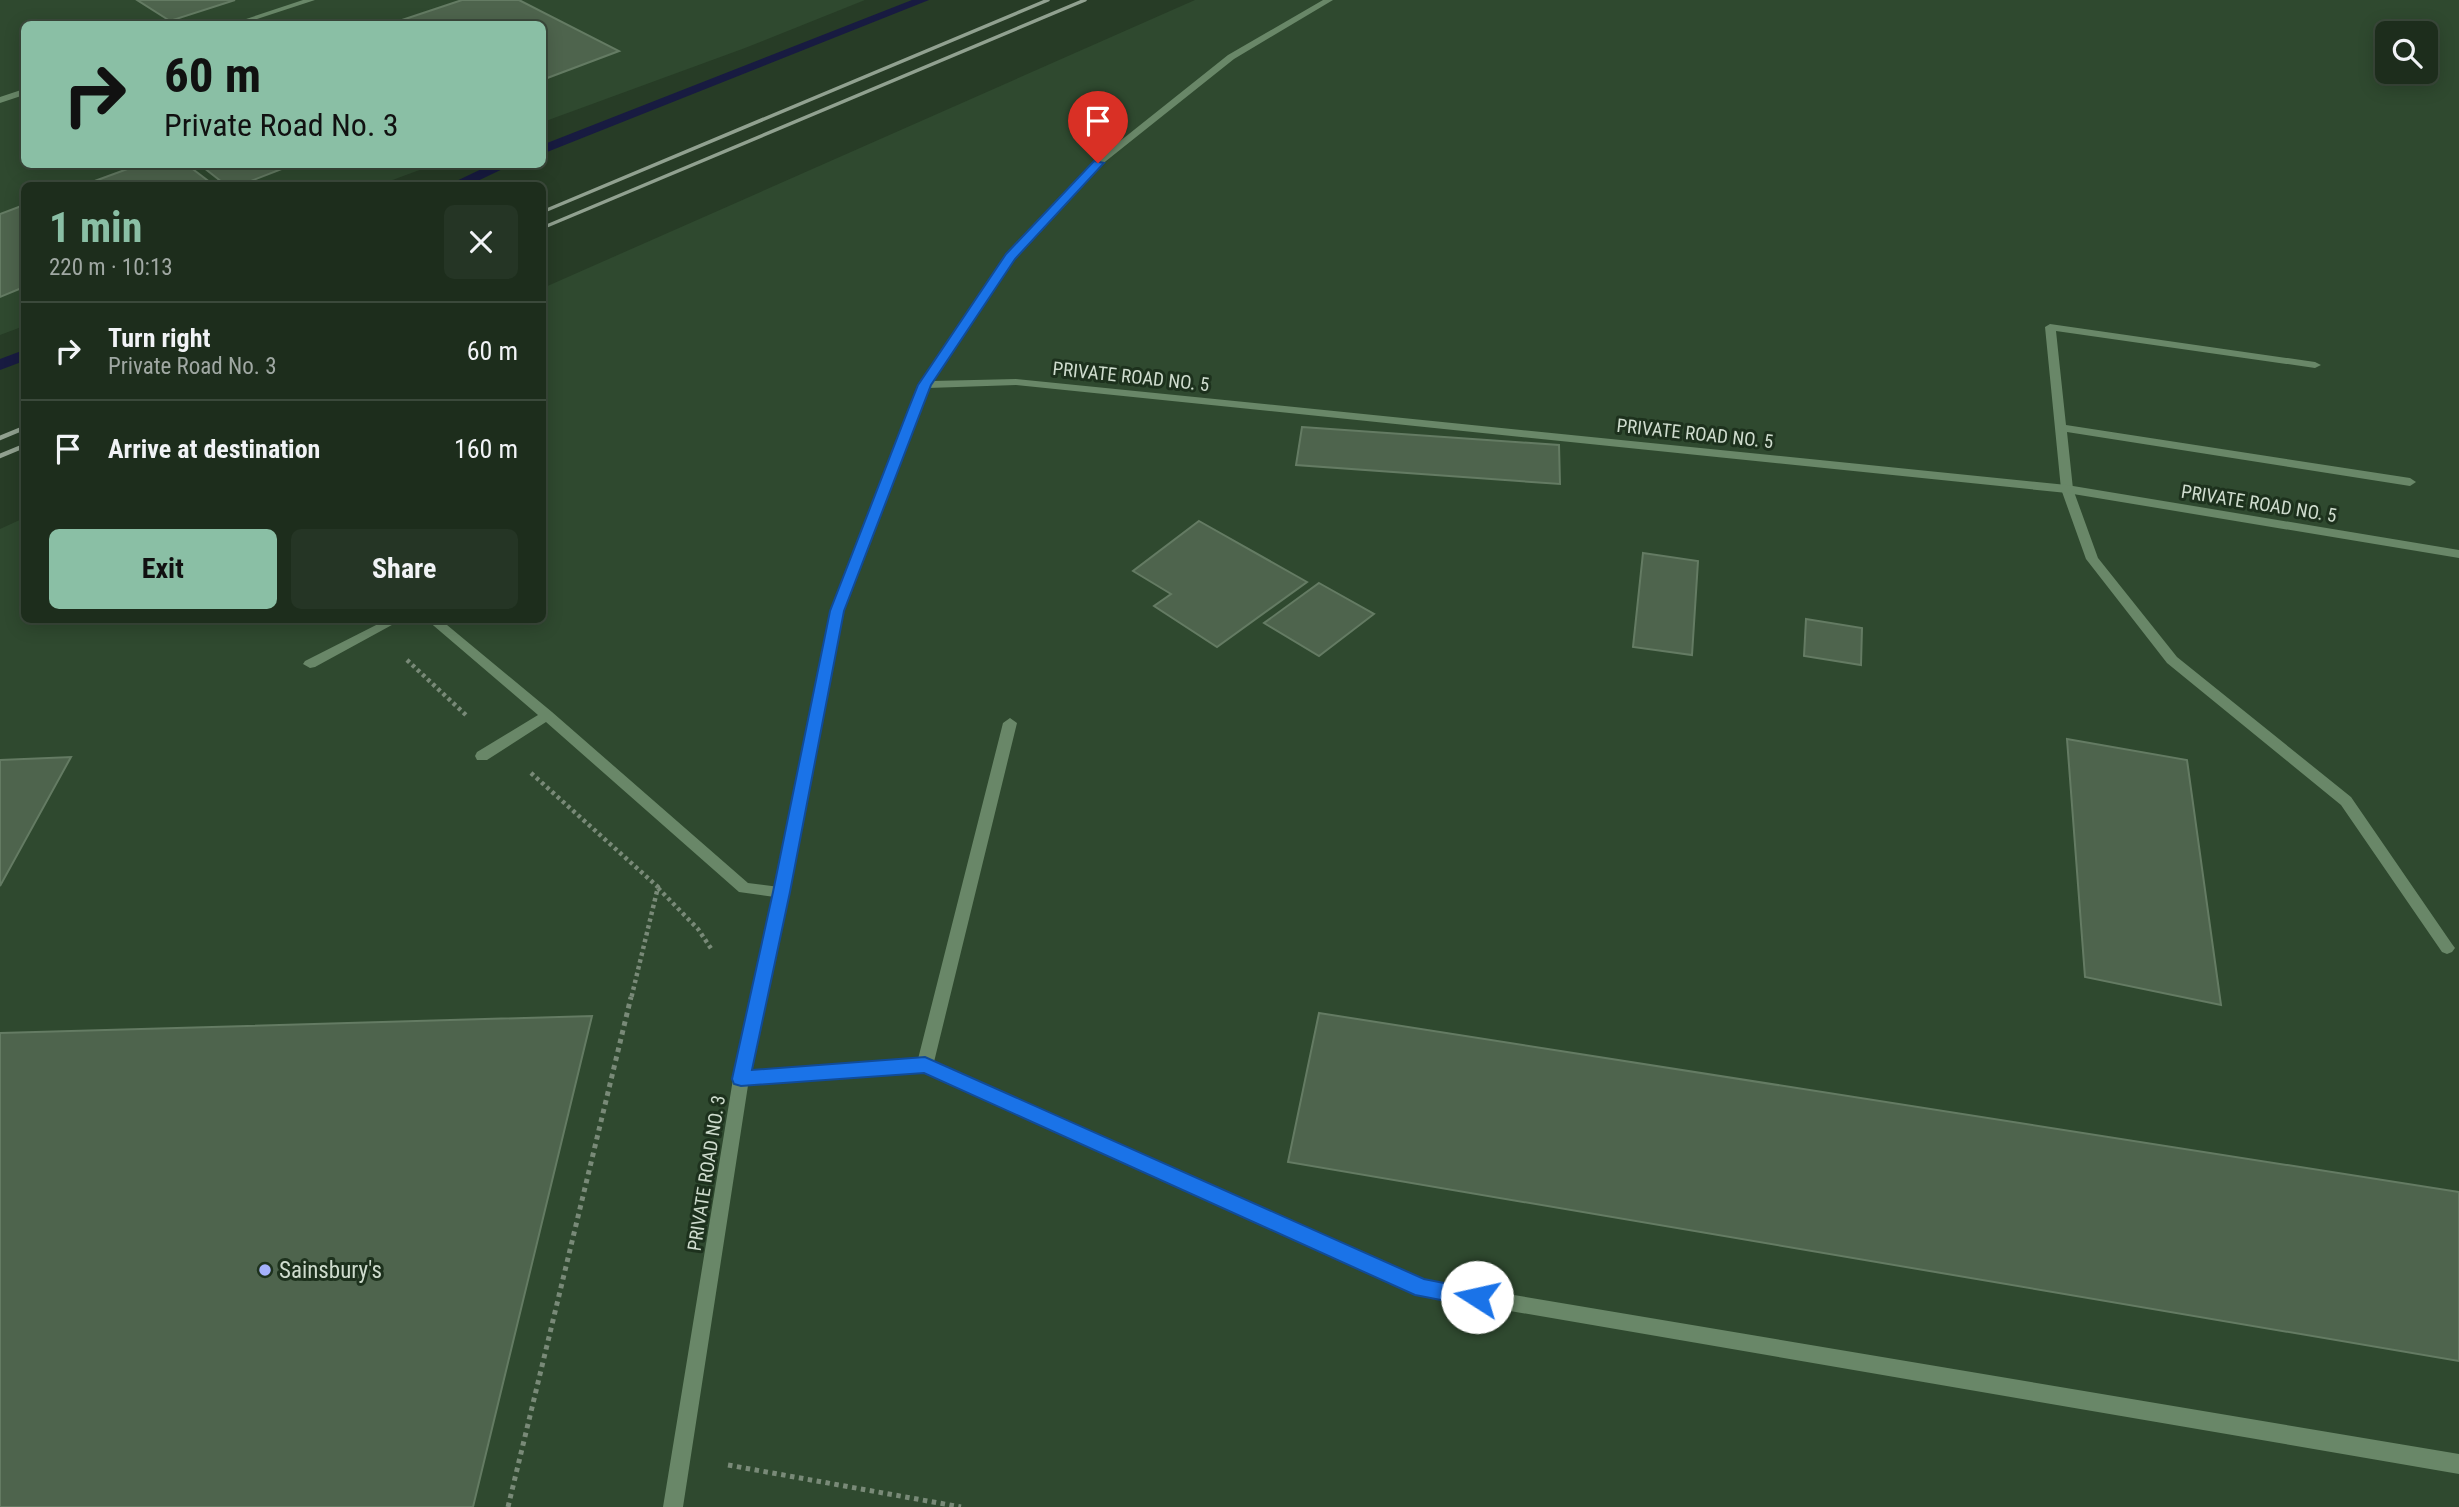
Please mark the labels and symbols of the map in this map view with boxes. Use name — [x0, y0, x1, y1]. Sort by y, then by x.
pin — [1068, 91, 1128, 163]
street label: PRIVATE ROAD NO. 5 — [1052, 357, 1210, 396]
street label: PRIVATE ROAD NO. 5 — [1616, 414, 1774, 453]
street label: PRIVATE ROAD NO. 5 — [2179, 480, 2338, 527]
street label: PRIVATE ROAD NO. 3 — [683, 1094, 730, 1253]
place label: Sainsbury's — [279, 1257, 382, 1284]
position arrow — [1440, 1260, 1514, 1334]
marker: Sainsbury's — [257, 1262, 273, 1278]

